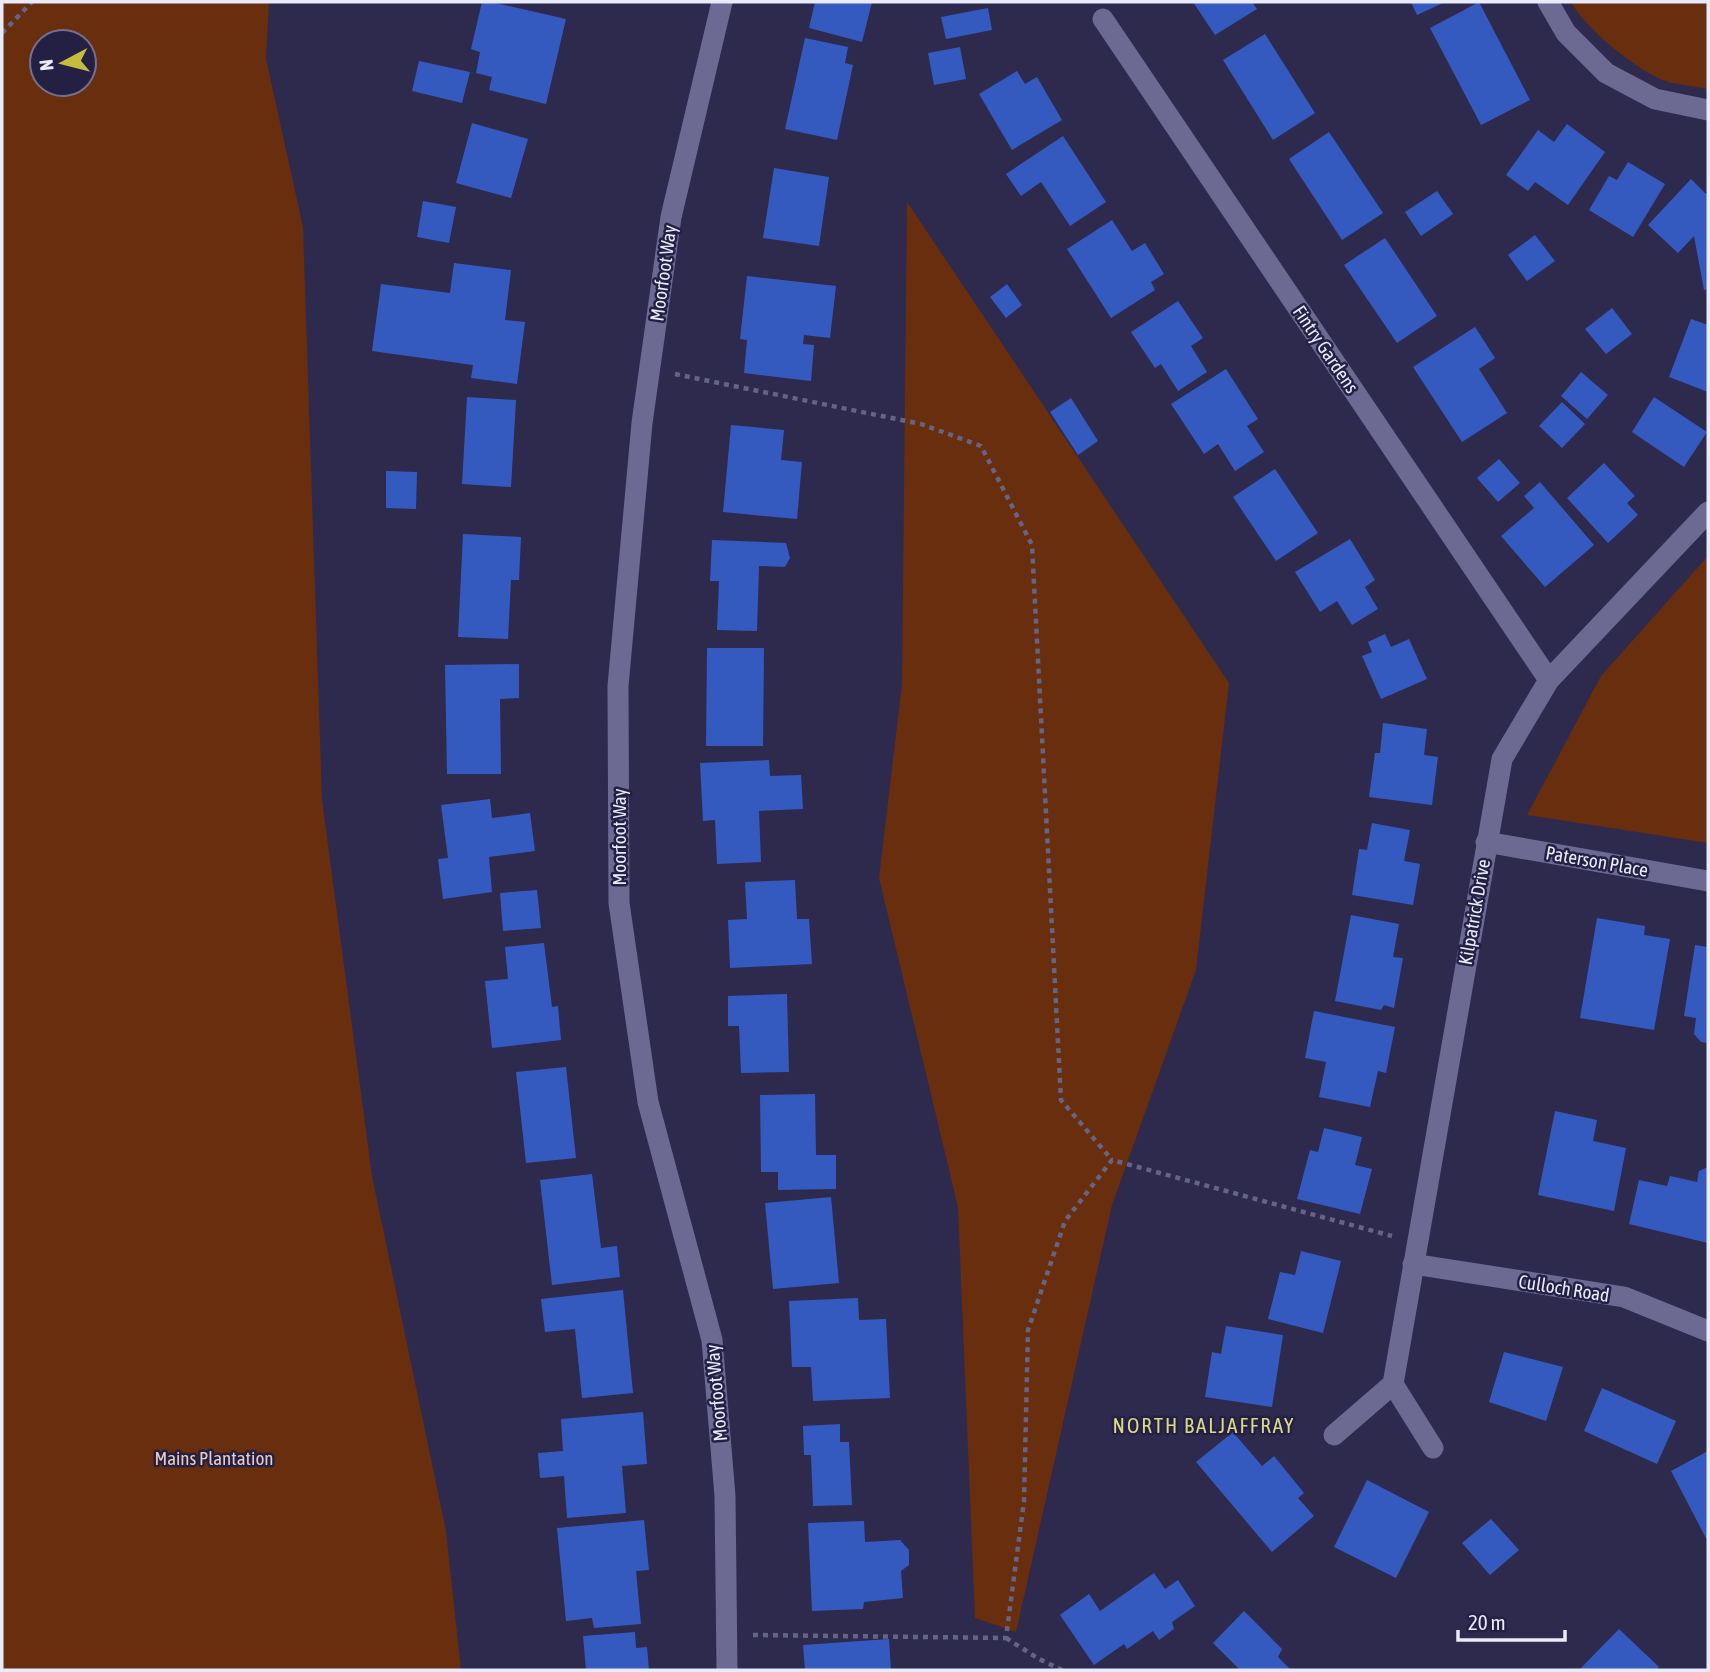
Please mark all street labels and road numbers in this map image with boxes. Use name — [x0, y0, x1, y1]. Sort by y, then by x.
street label: Moorfoot Way — [645, 223, 681, 323]
street label: Fintry Gardens — [1289, 301, 1363, 397]
street label: Moorfoot Way — [608, 788, 630, 886]
street label: Paterson Place — [1544, 841, 1650, 881]
street label: Kilpatrick Drive — [1454, 857, 1494, 967]
street label: Culloch Road — [1517, 1270, 1611, 1306]
street label: Moorfoot Way — [701, 1344, 731, 1442]

